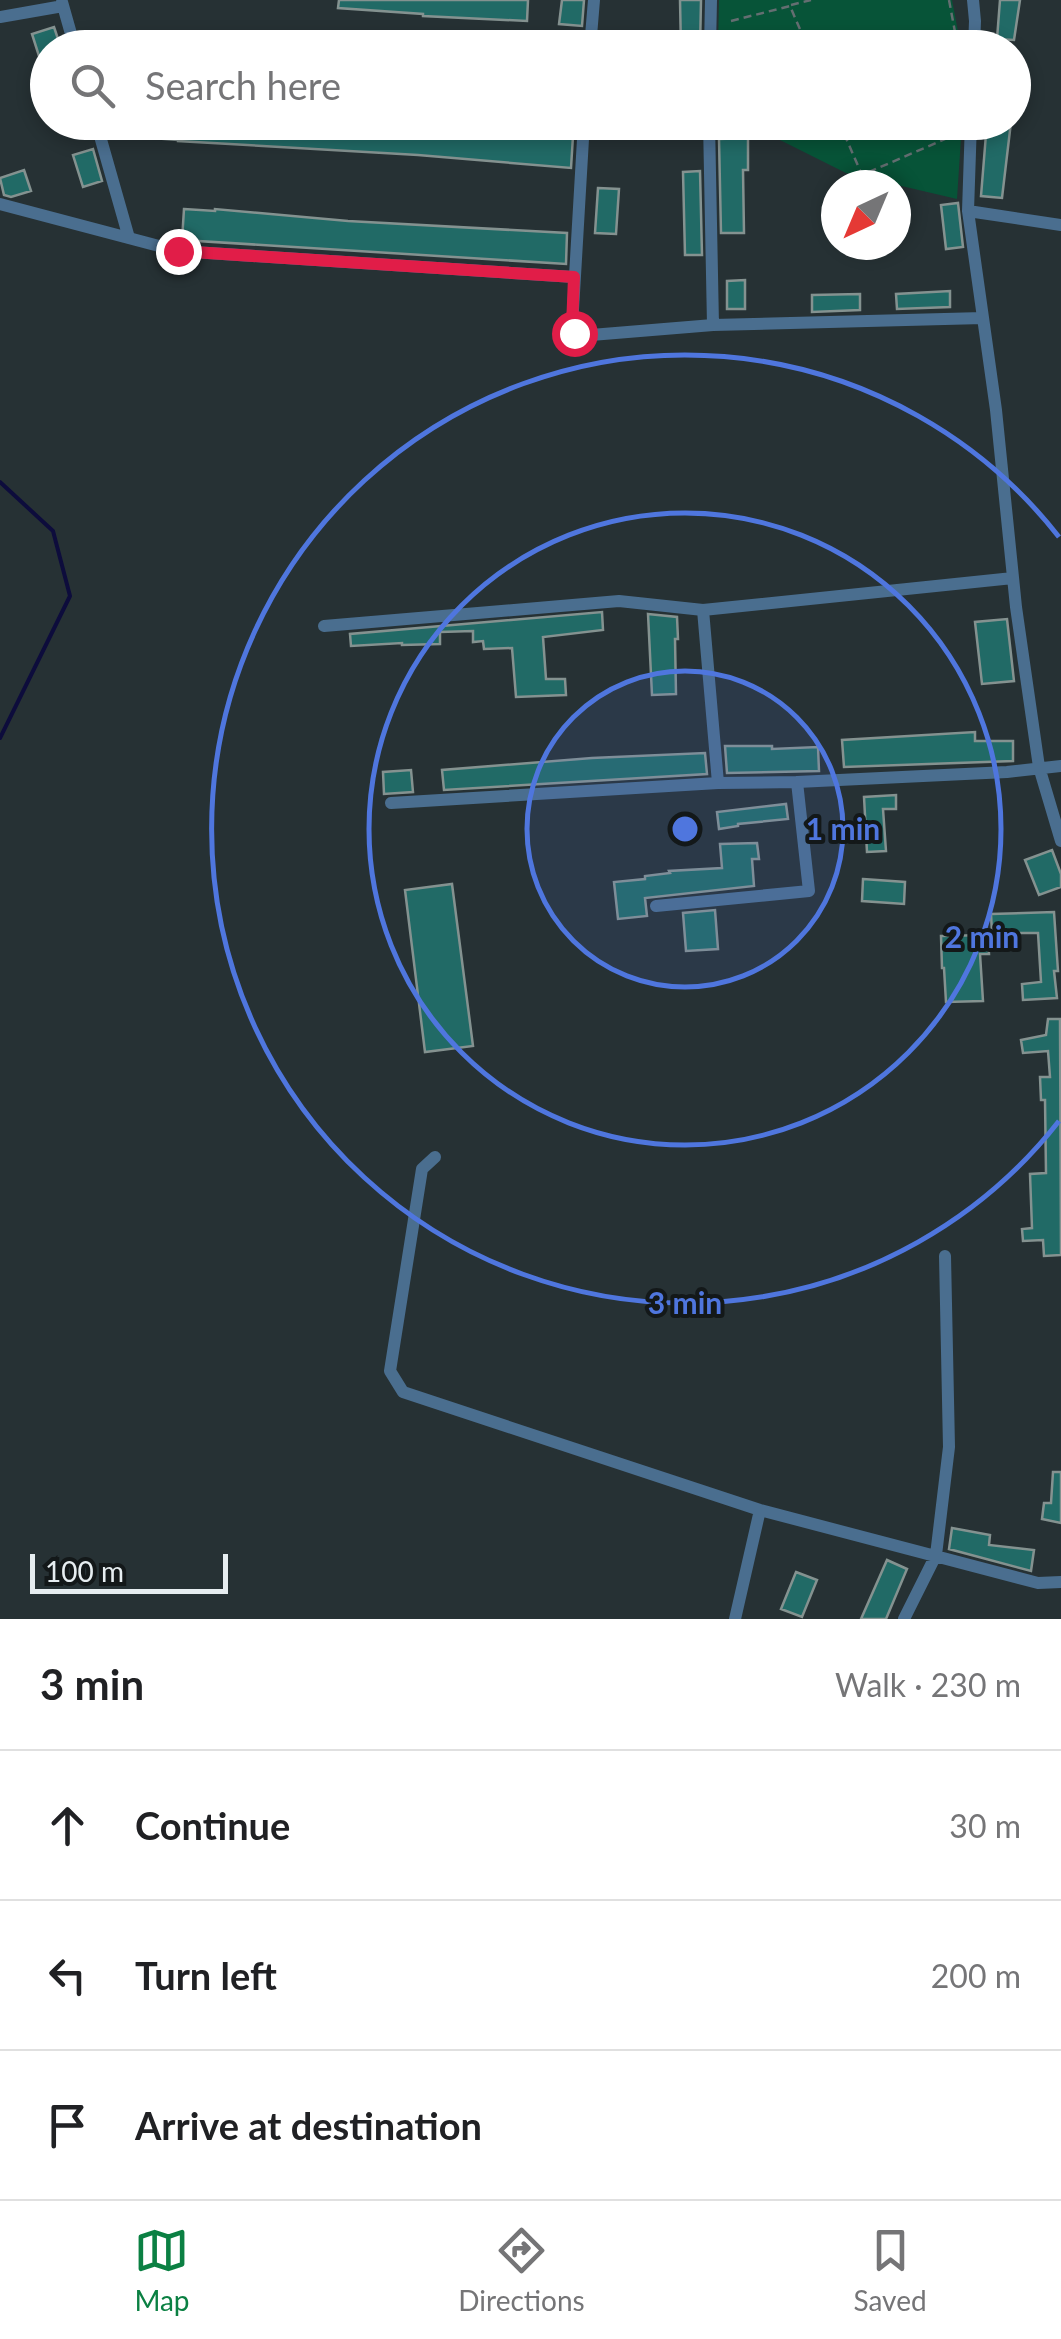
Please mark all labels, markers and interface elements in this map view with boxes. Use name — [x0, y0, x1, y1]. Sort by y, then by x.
search box — [30, 30, 1031, 140]
icon: search — [65, 58, 120, 113]
text: Search here — [145, 62, 341, 108]
north arrow — [821, 170, 911, 260]
route end — [156, 229, 202, 275]
route start — [552, 311, 598, 357]
text: 1 min — [806, 810, 880, 846]
centre of rings — [667, 811, 703, 847]
text: 2 min — [945, 918, 1019, 954]
text: 3 min — [648, 1284, 722, 1320]
scale bar — [30, 1549, 228, 1594]
text: 100 m — [45, 1554, 124, 1588]
text: 3 min — [40, 1659, 144, 1709]
text: Walk · 230 m — [835, 1665, 1021, 1704]
icon: ahead — [40, 1798, 95, 1853]
text: Continue — [135, 1802, 290, 1848]
text: 30 m — [949, 1806, 1021, 1845]
icon: left — [40, 1948, 95, 2003]
text: Turn left — [135, 1952, 277, 1998]
text: 200 m — [931, 1956, 1021, 1995]
icon: arrive — [40, 2098, 95, 2153]
text: Arrive at destination — [135, 2102, 482, 2148]
tab: Map — [134, 2223, 190, 2317]
tab: Directions — [458, 2223, 585, 2317]
tab: Saved — [853, 2223, 927, 2317]

